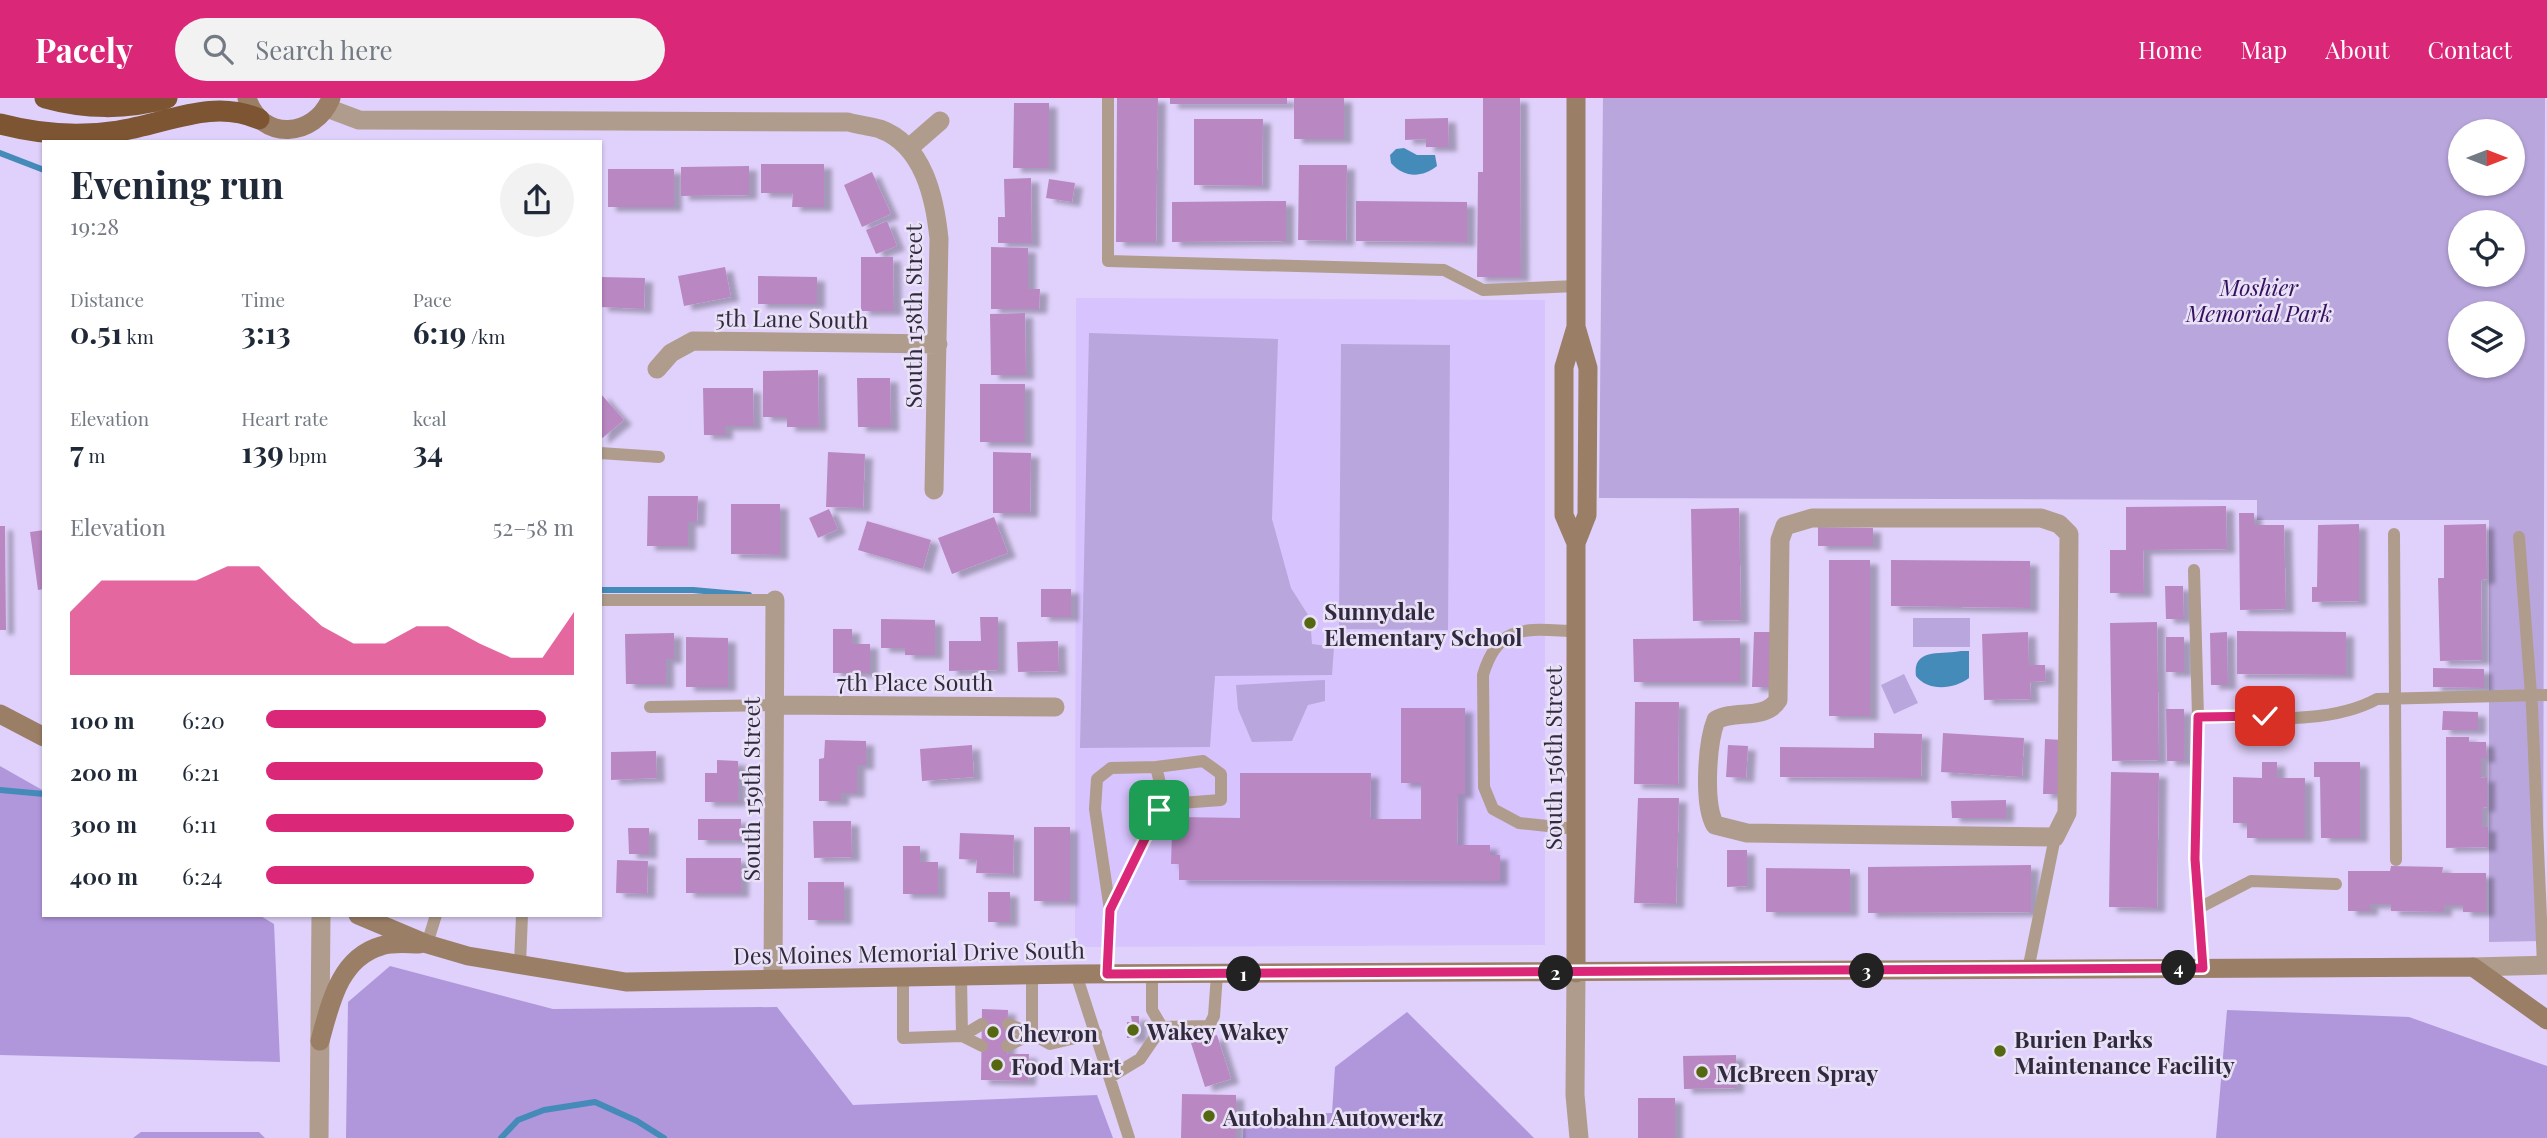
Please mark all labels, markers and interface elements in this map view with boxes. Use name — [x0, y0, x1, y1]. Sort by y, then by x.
search box — [175, 18, 665, 81]
text: Pacely — [35, 27, 133, 71]
icon: search — [199, 30, 237, 68]
text: Search here — [255, 32, 393, 67]
text: Home — [2138, 33, 2202, 65]
text: Map — [2240, 33, 2287, 65]
text: About — [2325, 33, 2389, 65]
text: Contact — [2427, 33, 2512, 65]
north arrow — [2448, 119, 2525, 196]
map controls — [2448, 119, 2525, 378]
text: Evening run — [70, 158, 284, 209]
button: share — [500, 163, 574, 237]
text: 19:28 — [70, 210, 119, 241]
button: locate — [2448, 210, 2525, 287]
street label: South 158th Street — [897, 223, 928, 408]
park label: Moshier Memorial Park — [2185, 271, 2332, 328]
text: Distance — [70, 286, 144, 312]
text: Time — [241, 286, 285, 312]
text: Pace — [413, 286, 452, 312]
street label: 5th Lane South — [715, 301, 869, 335]
button: layers — [2448, 301, 2525, 378]
text: 0.51 — [70, 312, 122, 352]
text: 3:13 — [241, 312, 291, 352]
text: 6:19 — [413, 312, 466, 352]
text: km — [122, 323, 154, 349]
text: /km — [466, 323, 505, 349]
text: Elevation — [70, 405, 149, 431]
text: Heart rate — [241, 405, 328, 431]
text: kcal — [413, 405, 447, 431]
text: 7 — [70, 431, 84, 471]
text: 139 — [241, 431, 284, 471]
text: 34 — [413, 431, 443, 471]
text: m — [84, 442, 105, 468]
text: bpm — [284, 442, 327, 468]
text: Elevation — [70, 511, 166, 542]
text: 52–58 m — [493, 511, 574, 542]
place label: Sunnydale Elementary School — [1324, 595, 1522, 652]
marker: Sunnydale Elementary School — [1302, 615, 1318, 631]
street label: South 156th Street — [1537, 665, 1568, 850]
street label: 7th Place South — [837, 666, 994, 697]
pin — [2235, 686, 2295, 746]
street label: South 159th Street — [735, 696, 766, 881]
icon: check — [2246, 697, 2284, 735]
text: 100 m — [70, 704, 135, 735]
text: 6:20 — [182, 704, 225, 735]
text: 200 m — [70, 756, 138, 787]
text: 6:21 — [182, 756, 220, 787]
pin — [1129, 780, 1189, 840]
icon: arrive — [1140, 791, 1178, 829]
text: 300 m — [70, 808, 137, 839]
text: 6:11 — [182, 808, 217, 839]
text: 400 m — [70, 860, 138, 891]
text: 6:24 — [182, 860, 222, 891]
street label: Des Moines Memorial Drive South — [733, 933, 1086, 971]
pin: 4 — [2162, 950, 2196, 986]
pin: 3 — [1850, 954, 1884, 988]
text: 4 — [2173, 954, 2184, 980]
pin: 1 — [1226, 956, 1262, 992]
pin: 2 — [1538, 956, 1574, 990]
text: 3 — [1862, 957, 1871, 983]
text: 2 — [1551, 959, 1560, 985]
text: 1 — [1240, 960, 1247, 986]
place label: Wakey Wakey — [1146, 1015, 1288, 1046]
place label: Chevron — [1007, 1017, 1098, 1048]
marker: Wakey Wakey — [1125, 1022, 1141, 1038]
place label: Burien Parks Maintenance Facility — [2014, 1023, 2235, 1080]
marker: Chevron — [985, 1024, 1001, 1040]
marker: Burien Parks Maintenance Facility — [1992, 1043, 2008, 1059]
place label: Food Mart — [1011, 1050, 1122, 1081]
marker: Food Mart — [989, 1057, 1005, 1073]
place label: McBreen Spray — [1716, 1057, 1878, 1088]
marker: McBreen Spray — [1694, 1064, 1710, 1080]
place label: Autobahn Autowerkz — [1222, 1101, 1444, 1132]
marker: Autobahn Autowerkz — [1201, 1108, 1217, 1124]

